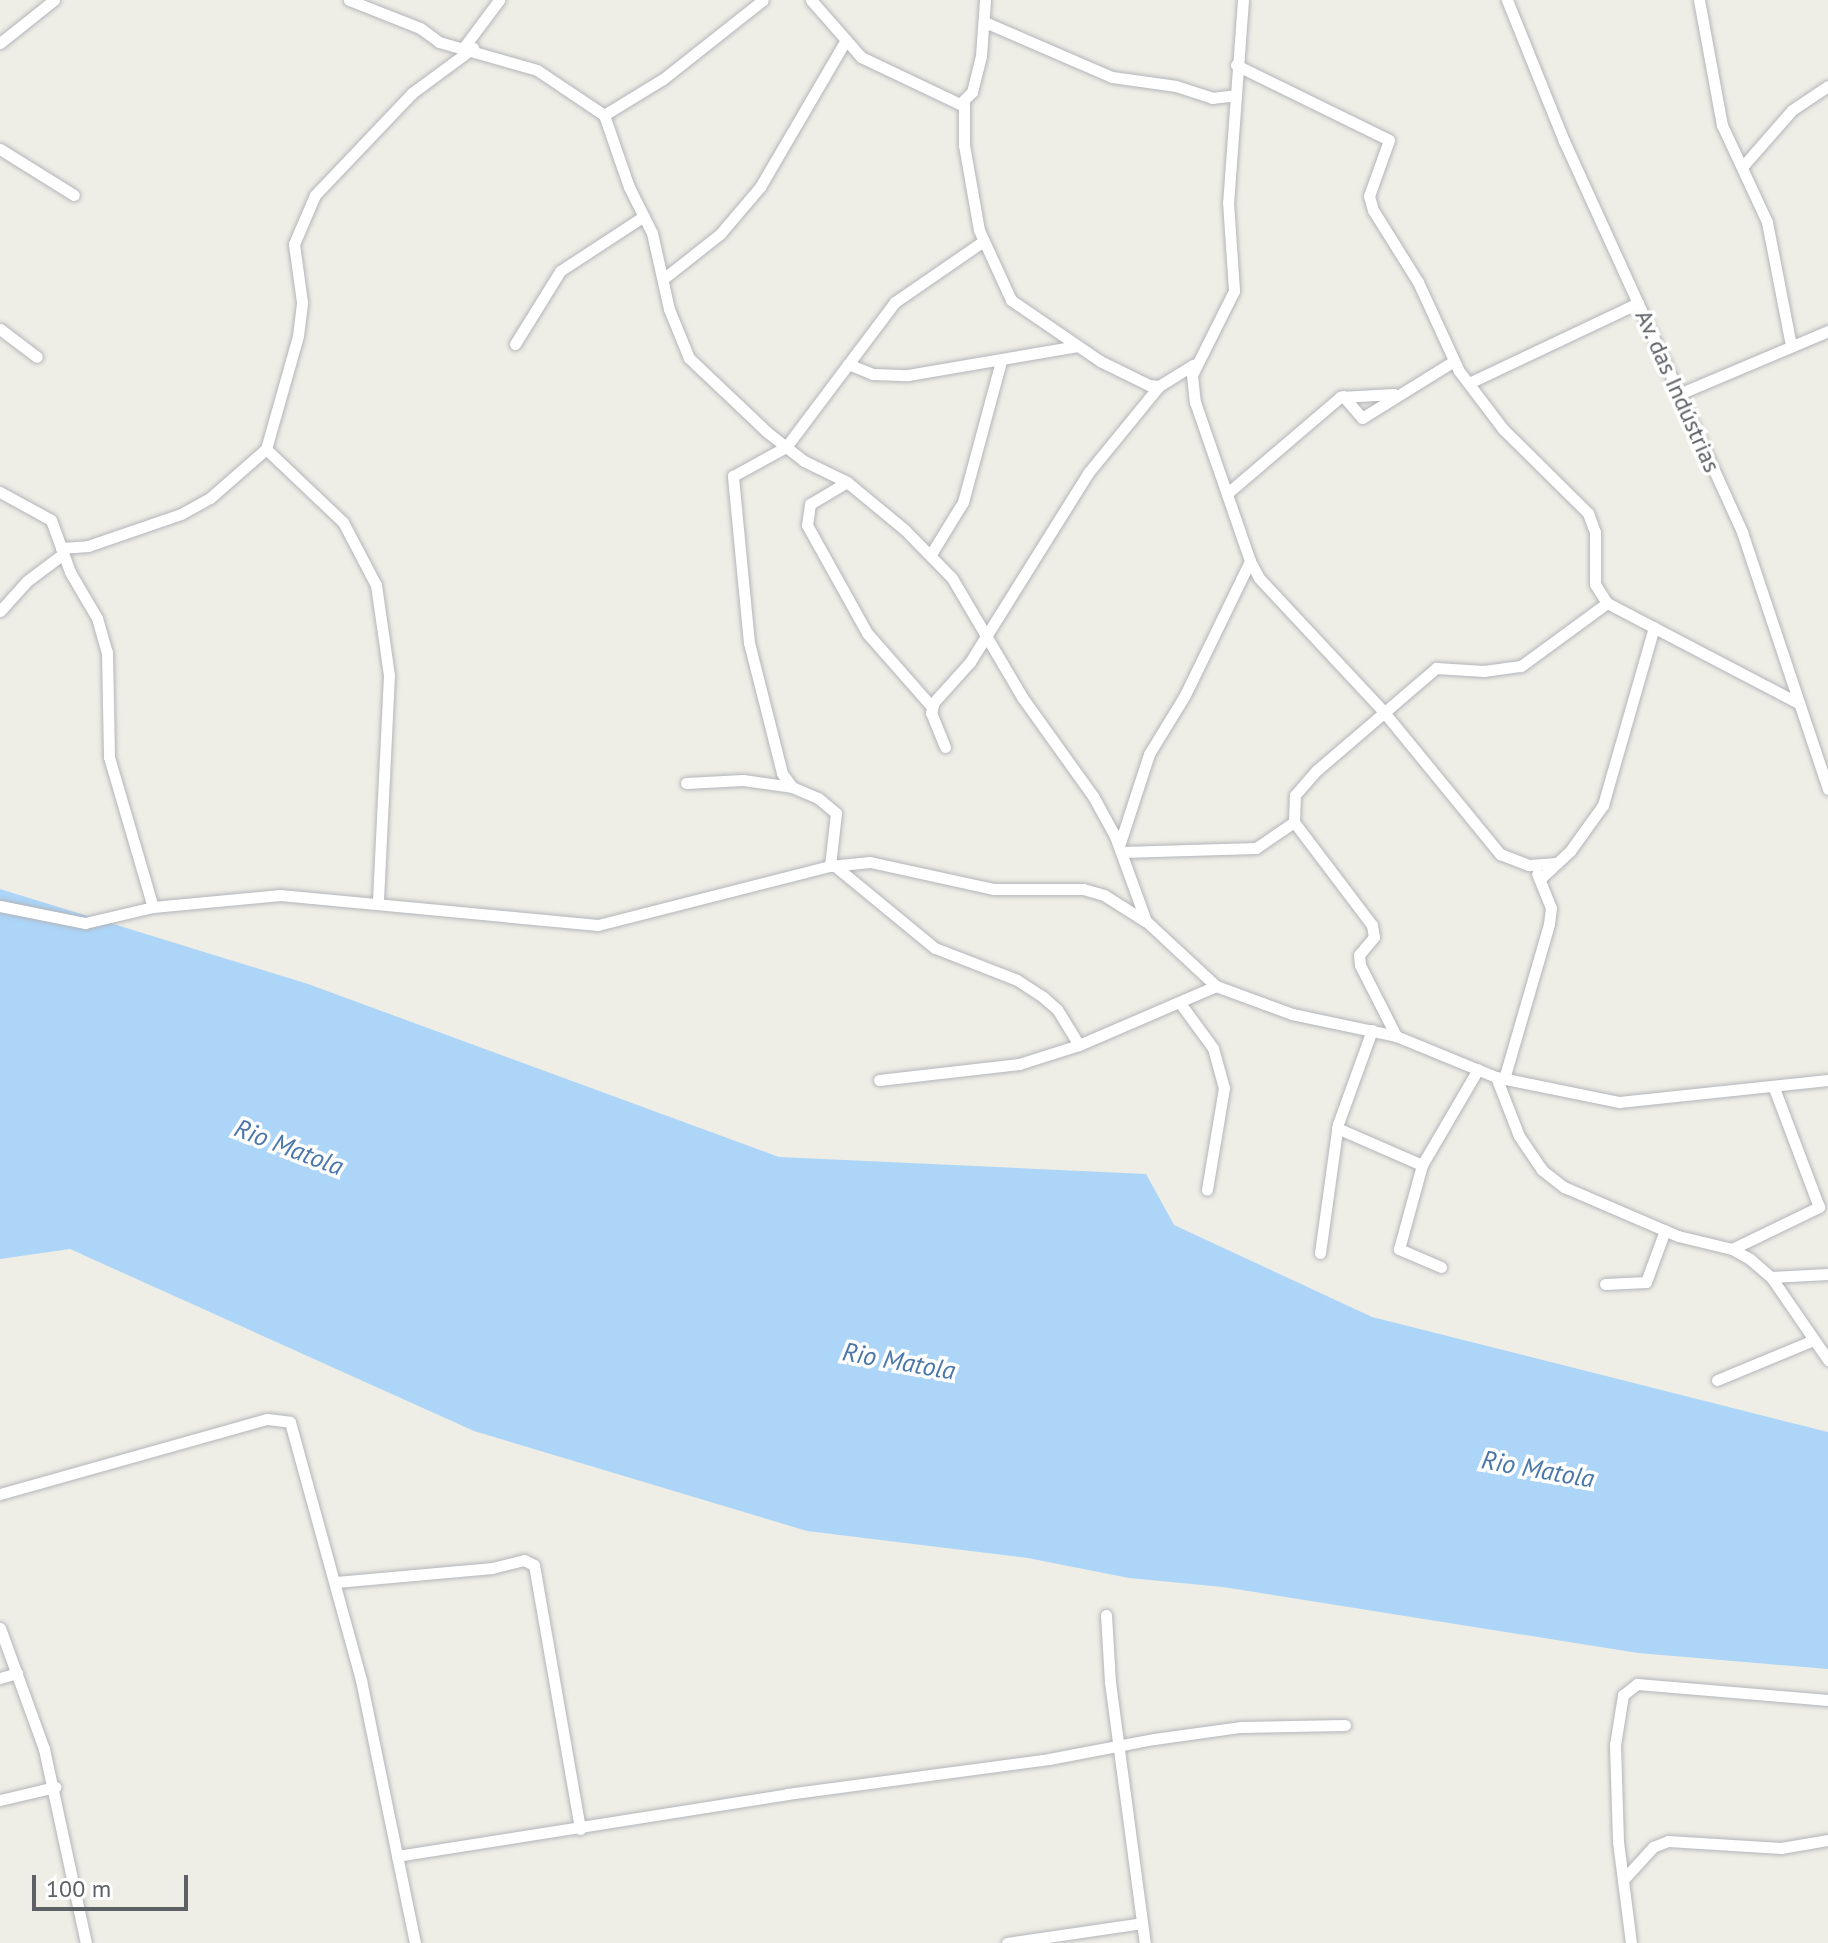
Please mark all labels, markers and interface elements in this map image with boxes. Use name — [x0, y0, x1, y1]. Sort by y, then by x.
street label: Av. das Indústrias — [1629, 304, 1727, 478]
water label: Rio Matola — [230, 1112, 348, 1182]
water label: Rio Matola — [840, 1336, 958, 1386]
water label: Rio Matola — [1479, 1444, 1597, 1494]
scale bar — [36, 1859, 192, 1909]
text: 100 m — [46, 1873, 111, 1904]

